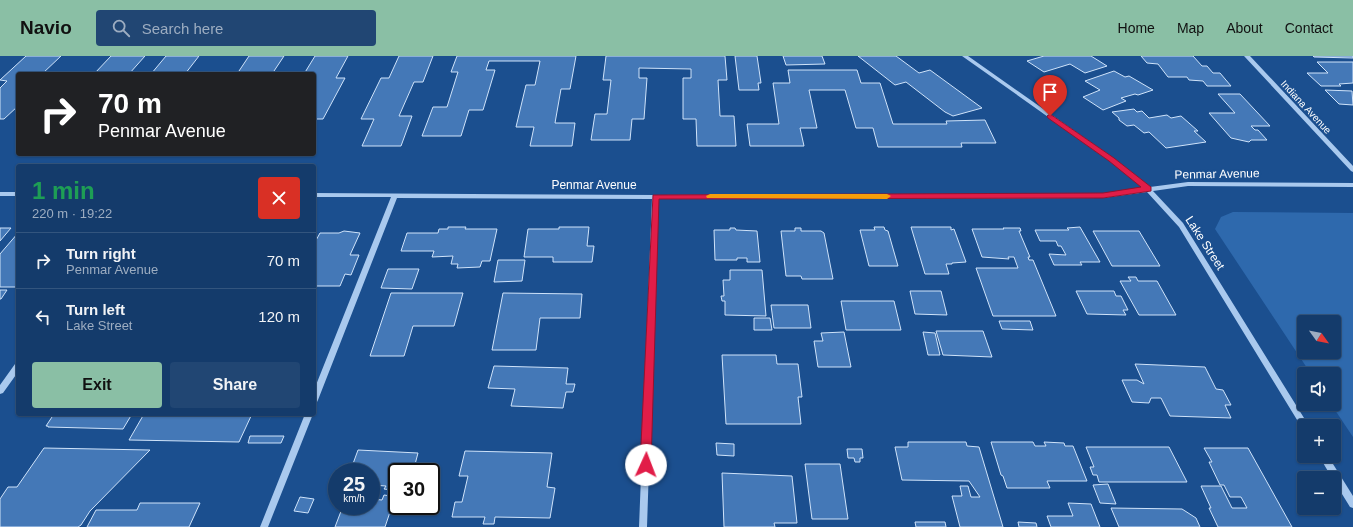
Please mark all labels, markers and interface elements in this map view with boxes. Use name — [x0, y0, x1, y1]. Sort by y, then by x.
search box — [96, 10, 376, 46]
text: Navio — [20, 17, 72, 38]
icon: search — [110, 17, 132, 39]
text: Search here — [142, 20, 223, 37]
text: Home — [1118, 20, 1155, 36]
text: Map — [1177, 20, 1204, 36]
text: About — [1226, 20, 1263, 36]
text: Contact — [1285, 20, 1333, 36]
pin — [1033, 75, 1067, 116]
street label: Indiana Avenue — [1279, 78, 1334, 136]
icon: arrive — [1039, 81, 1061, 103]
icon: right — [32, 88, 84, 140]
text: 70 m — [98, 88, 162, 119]
text: Penmar Avenue — [98, 121, 226, 141]
street label: Penmar Avenue — [1174, 166, 1260, 182]
text: 1 min — [32, 177, 95, 204]
button: close — [258, 177, 300, 219]
street label: Penmar Avenue — [551, 178, 637, 192]
text: 220 m · 19:22 — [32, 206, 112, 221]
street label: Lake Street — [1182, 213, 1228, 273]
text: Turn right — [66, 245, 136, 262]
icon: right — [32, 250, 54, 272]
text: 70 m — [267, 252, 300, 269]
text: Penmar Avenue — [66, 262, 158, 277]
text: Turn left — [66, 301, 125, 318]
icon: left — [32, 306, 54, 328]
text: 120 m — [258, 308, 300, 325]
north arrow — [1297, 315, 1341, 359]
map controls — [1297, 315, 1341, 515]
text: Lake Street — [66, 318, 133, 333]
button: Exit — [32, 362, 162, 408]
button: Share — [170, 362, 300, 408]
button: sound — [1297, 367, 1341, 411]
button: + — [1297, 419, 1341, 463]
position arrow — [625, 444, 667, 486]
speed limit sign: 30 — [388, 463, 440, 515]
button: − — [1297, 471, 1341, 515]
text: 25 — [343, 473, 365, 495]
text: km/h — [343, 493, 365, 504]

